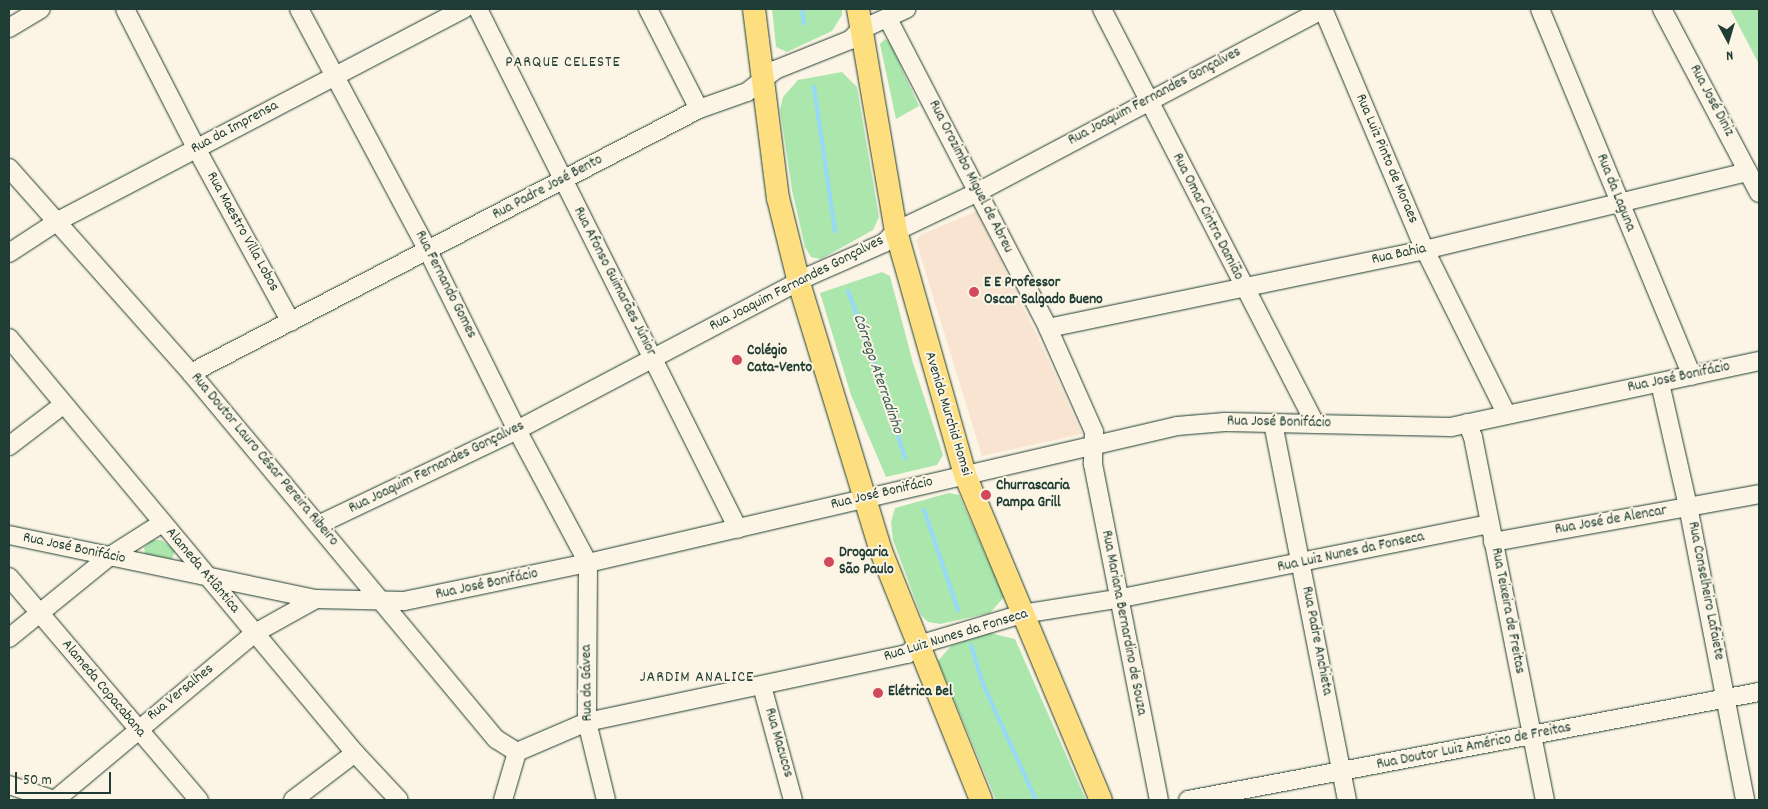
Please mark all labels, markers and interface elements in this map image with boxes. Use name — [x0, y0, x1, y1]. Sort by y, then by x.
north arrow — [1703, 15, 1753, 65]
street label: Rua Joaquim Fernandes Gonçalves — [1066, 44, 1244, 150]
text: N — [1725, 45, 1734, 65]
district label: PARQUE CELESTE — [504, 53, 622, 73]
street label: Rua José Diniz — [1685, 62, 1737, 140]
street label: Rua Luiz Pinto de Moraes — [1351, 92, 1421, 226]
street label: Rua da Imprensa — [188, 98, 282, 158]
street label: Rua Orozimbo Miguel de Abreu — [924, 98, 1016, 256]
street label: Rua Padre José Bento — [490, 151, 606, 225]
street label: Rua Omar Cintra Damião — [1167, 151, 1247, 283]
street label: Rua da Laguna — [1591, 152, 1639, 234]
street label: Rua Maestro Villa Lobos — [202, 169, 282, 295]
street label: Rua Afonso Guimarães Júnior — [569, 204, 659, 360]
street label: Rua Fernando Gomes — [410, 228, 480, 342]
street label: Rua Joaquim Fernandes Gonçalves — [707, 232, 887, 336]
street label: Rua Bahia — [1370, 240, 1428, 270]
place label: E E Professor Oscar Salgado Bueno — [984, 274, 1103, 309]
marker: E E Professor Oscar Salgado Bueno — [968, 286, 980, 298]
water label: Córrego Aterradinho — [848, 312, 906, 436]
place label: Colégio Cata-Vento — [747, 342, 812, 377]
street label: Avenida Murchid Homsi — [920, 350, 974, 478]
marker: Colégio Cata-Vento — [731, 354, 743, 366]
street label: Rua José Bonifácio — [1626, 358, 1732, 398]
street label: Rua Doutor Lauro César Pereira Ribeiro — [186, 370, 342, 550]
street label: Rua José Bonifácio — [1227, 413, 1331, 433]
street label: Rua Joaquim Fernandes Gonçalves — [346, 418, 528, 518]
street label: Rua José Bonifácio — [829, 474, 935, 514]
place label: Churrascaria Pampa Grill — [996, 477, 1070, 512]
marker: Churrascaria Pampa Grill — [980, 489, 992, 501]
street label: Rua José de Alencar — [1554, 502, 1668, 540]
street label: Rua Conselheiro Lafaiete — [1683, 520, 1727, 662]
street label: Alameda Atlântica — [161, 525, 243, 617]
street label: Rua José Bonifácio — [21, 529, 127, 569]
street label: Rua Mariana Bernardino de Souza — [1096, 529, 1150, 717]
street label: Rua Luiz Nunes da Fonseca — [1276, 529, 1426, 577]
place label: Drogaria São Paulo — [839, 544, 894, 579]
street label: Rua Teixeira de Freitas — [1486, 546, 1528, 676]
marker: Drogaria São Paulo — [823, 556, 835, 568]
street label: Rua José Bonifácio — [434, 565, 540, 605]
street label: Rua Padre Anchieta — [1297, 585, 1335, 697]
street label: Rua Luiz Nunes da Fonseca — [882, 606, 1030, 666]
street label: Alameda Copacabana — [57, 637, 149, 741]
street label: Rua da Gávea — [578, 645, 598, 721]
street label: Rua Versalhes — [144, 661, 218, 725]
district label: JARDIM ANALICE — [638, 668, 756, 688]
place label: Elétrica Bel — [888, 684, 952, 702]
marker: Elétrica Bel — [872, 687, 884, 699]
street label: Rua Macucos — [759, 706, 797, 780]
street label: Rua Doutor Luiz Américo de Freitas — [1375, 719, 1573, 775]
scale bar — [18, 762, 114, 794]
text: 50 m — [23, 770, 52, 792]

